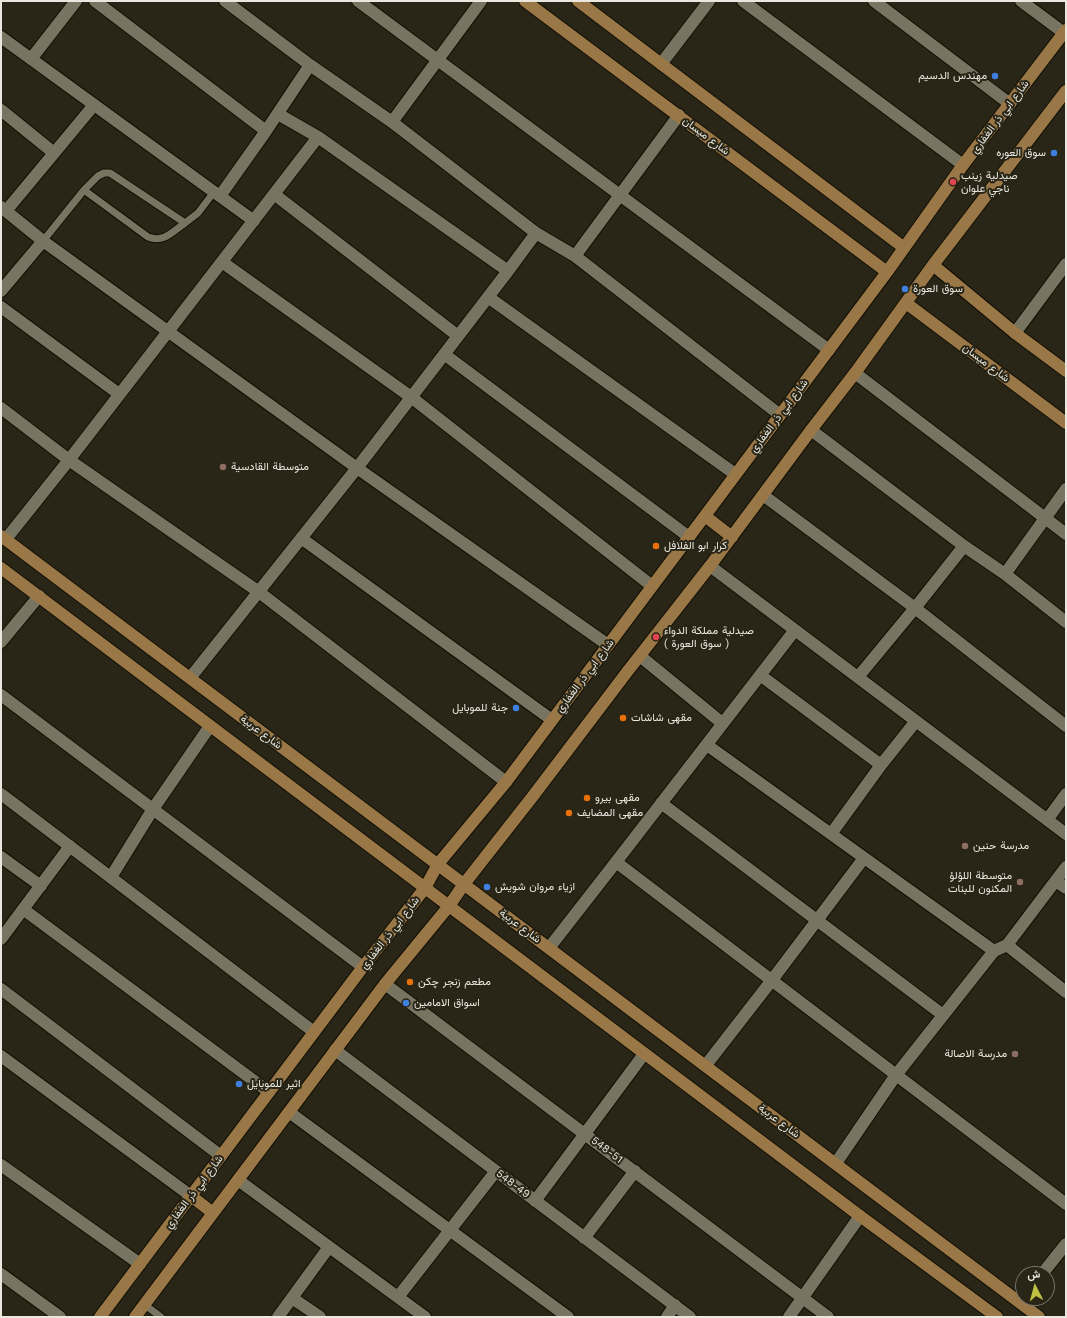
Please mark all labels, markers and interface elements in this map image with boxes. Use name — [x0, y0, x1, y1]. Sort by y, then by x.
place label: مهندس الدسيم — [918, 69, 987, 83]
marker: مهندس الدسيم — [990, 71, 1000, 81]
street label: شارع ابي ذر الغفاري — [968, 78, 1032, 156]
street label: شارع ميسان — [680, 114, 732, 158]
place label: سوق العوره — [996, 146, 1046, 160]
marker: سوق العوره — [1049, 148, 1059, 158]
place label: صيدلية زينب ناجي علوان — [961, 169, 1018, 195]
marker: صيدلية زينب ناجي علوان — [948, 177, 958, 187]
place label: سوق العورة — [913, 282, 963, 296]
marker: سوق العورة — [900, 284, 910, 294]
street label: شارع ميسان — [960, 341, 1012, 385]
street label: شارع ابي ذر الغفاري — [747, 377, 811, 455]
place label: متوسطة القادسية — [231, 460, 309, 474]
marker: متوسطة القادسية — [218, 462, 228, 472]
place label: كرار ابو الفلافل — [664, 539, 727, 553]
marker: كرار ابو الفلافل — [651, 541, 661, 551]
place label: صيدلية مملكة الدواء ( سوق العورة ) — [664, 624, 754, 650]
marker: صيدلية مملكة الدواء ( سوق العورة ) — [651, 632, 661, 642]
street label: شارع ابي ذر الغفاري — [553, 637, 617, 715]
place label: جنة للموبايل — [452, 701, 508, 715]
marker: جنة للموبايل — [511, 703, 521, 713]
place label: مقهى شاشات — [631, 711, 692, 725]
street label: شارع عربية — [238, 712, 284, 752]
marker: مقهى شاشات — [618, 713, 628, 723]
place label: مقهى بيرو — [595, 791, 640, 805]
marker: مقهى بيرو — [582, 793, 592, 803]
place label: مقهى المضايف — [577, 806, 643, 820]
marker: مقهى المضايف — [564, 808, 574, 818]
place label: مدرسة حنين — [973, 839, 1029, 853]
marker: مدرسة حنين — [960, 841, 970, 851]
place label: متوسطة اللؤلؤ المكنون للبنات — [948, 869, 1012, 895]
marker: متوسطة اللؤلؤ المكنون للبنات — [1015, 877, 1025, 887]
place label: ازياء مروان شويش — [495, 880, 575, 894]
marker: ازياء مروان شويش — [482, 882, 492, 892]
street label: شارع ابي ذر الغفاري — [358, 894, 422, 972]
street label: شارع عربية — [497, 906, 543, 946]
place label: مطعم زنجر چكن — [418, 975, 491, 989]
marker: مطعم زنجر چكن — [405, 977, 415, 987]
place label: اسواق الامامين — [414, 996, 480, 1010]
marker: اسواق الامامين — [401, 998, 411, 1008]
place label: مدرسة الاصالة — [944, 1047, 1007, 1061]
marker: مدرسة الاصالة — [1010, 1049, 1020, 1059]
place label: اثير للموبايل — [247, 1077, 300, 1091]
marker: اثير للموبايل — [234, 1079, 244, 1089]
street label: شارع عربية — [756, 1101, 802, 1141]
street label: 548-51 — [589, 1134, 625, 1166]
street label: شارع ابي ذر الغفاري — [162, 1153, 226, 1231]
street label: 548-49 — [493, 1167, 533, 1201]
north arrow — [1015, 1266, 1055, 1306]
text: ش — [1027, 1267, 1041, 1282]

